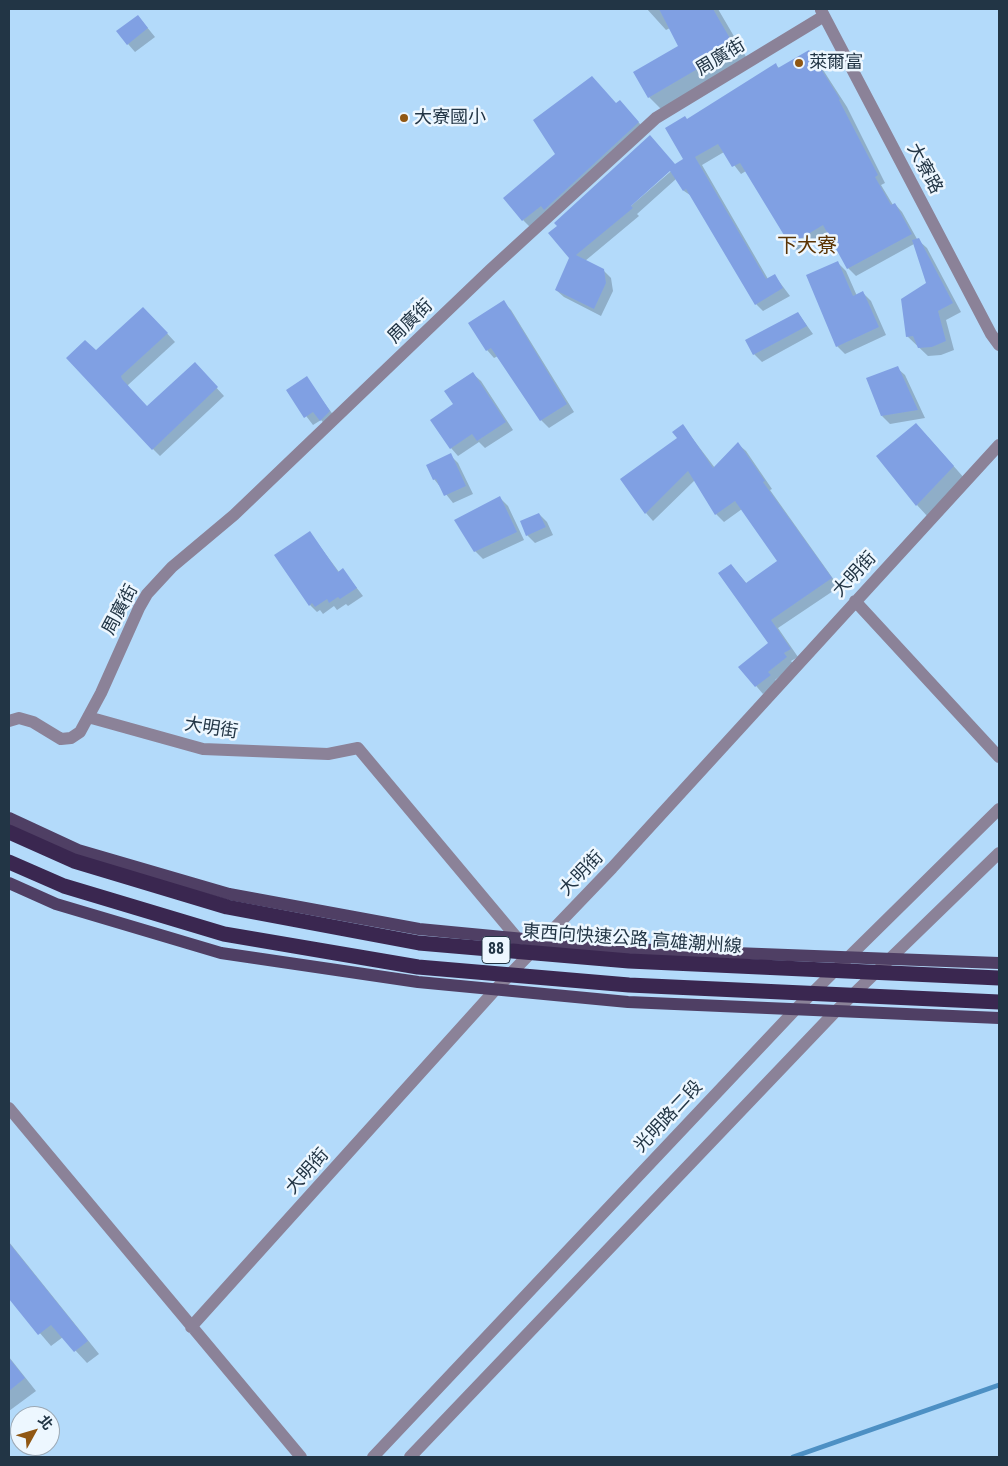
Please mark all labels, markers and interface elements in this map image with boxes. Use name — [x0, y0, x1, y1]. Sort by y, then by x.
street label: 周廣街 — [692, 35, 750, 81]
place label: 萊爾富 — [809, 52, 863, 74]
marker: 萊爾富 — [793, 57, 805, 69]
place label: 大寮國小 — [414, 107, 486, 129]
marker: 大寮國小 — [398, 112, 410, 124]
street label: 大寮路 — [902, 140, 946, 198]
district label: 下大寮 — [777, 235, 837, 259]
street label: 周廣街 — [384, 295, 438, 349]
street label: 大明街 — [829, 548, 881, 602]
street label: 周廣街 — [99, 581, 143, 639]
street label: 大明街 — [183, 714, 239, 744]
street label: 大明街 — [555, 847, 609, 901]
street label: 東西向快速公路 高雄潮州線 — [521, 922, 743, 958]
road number: 88 — [482, 936, 510, 964]
street label: 光明路二段 — [630, 1077, 708, 1157]
street label: 大明街 — [282, 1145, 334, 1199]
north arrow — [10, 1406, 60, 1456]
text: 北 — [35, 1412, 57, 1433]

